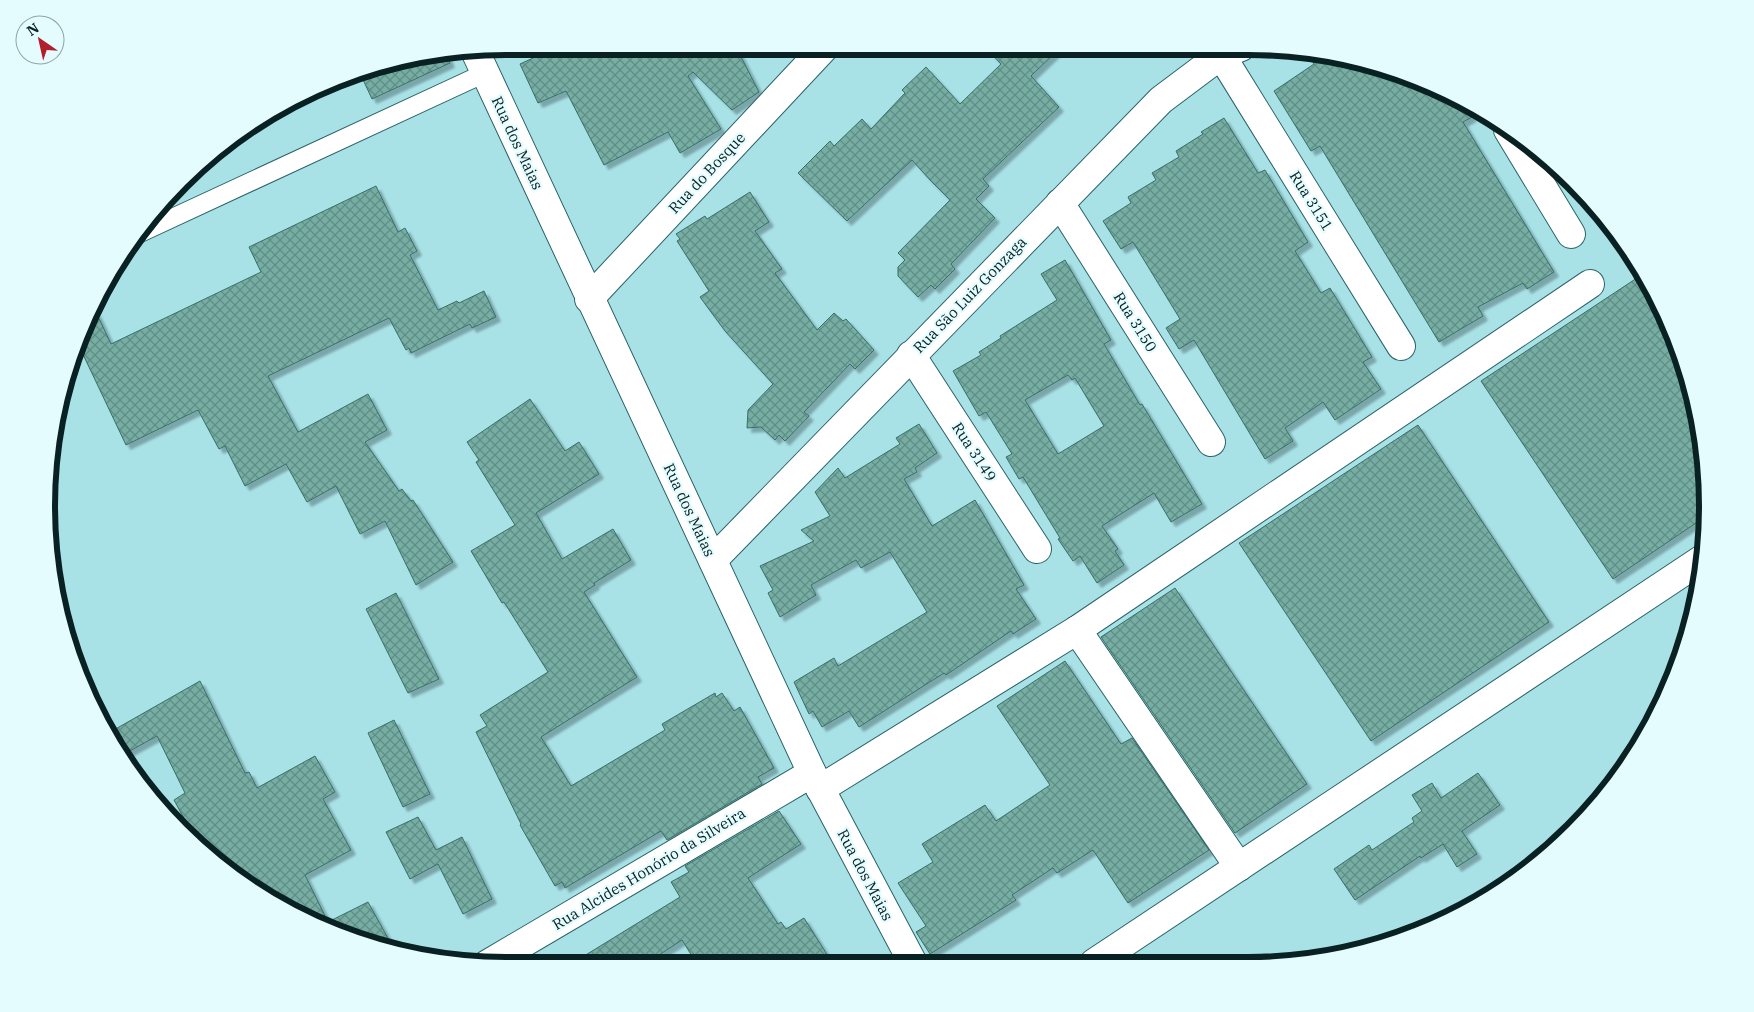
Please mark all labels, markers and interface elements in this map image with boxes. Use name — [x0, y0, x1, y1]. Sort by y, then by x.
north arrow — [15, 15, 65, 65]
text: N — [23, 19, 42, 40]
street label: Rua dos Maias — [488, 93, 547, 193]
street label: Rua do Bosque — [664, 128, 749, 217]
street label: Rua 3151 — [1286, 167, 1337, 234]
street label: Rua São Luiz Gonzaga — [909, 232, 1030, 357]
street label: Rua 3150 — [1110, 288, 1161, 355]
street label: Rua 3149 — [948, 418, 1001, 485]
street label: Rua dos Maias — [660, 460, 719, 560]
street label: Rua Alcides Honório da Silveira — [549, 803, 749, 934]
street label: Rua dos Maias — [833, 826, 898, 924]

